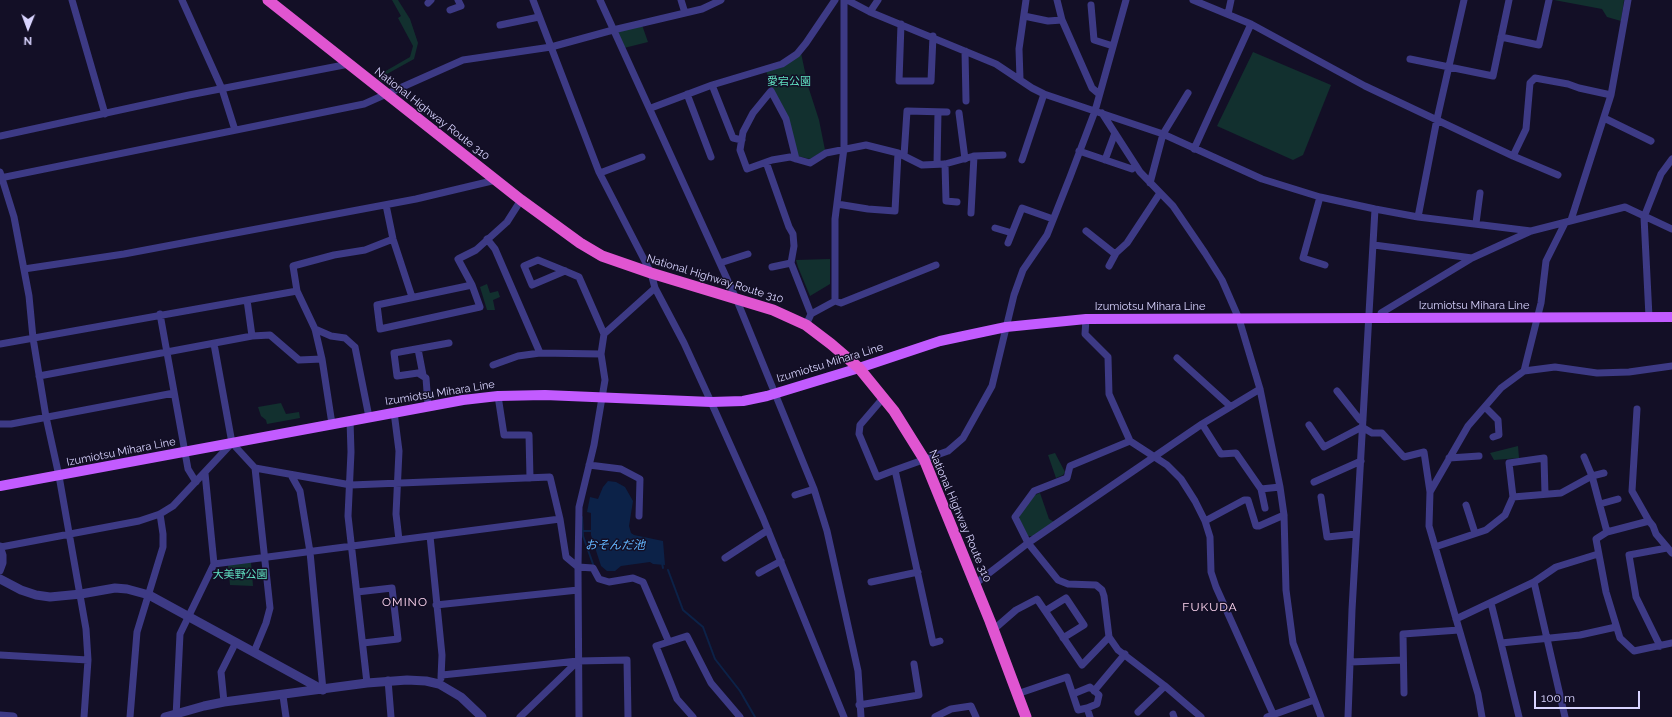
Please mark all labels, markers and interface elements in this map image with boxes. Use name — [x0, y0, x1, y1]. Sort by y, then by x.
north arrow — [8, 8, 48, 48]
text: N — [23, 34, 32, 47]
street label: National Highway Route 310 — [372, 65, 492, 163]
park label: 愛宕公園 — [767, 75, 811, 89]
street label: National Highway Route 310 — [645, 252, 785, 306]
street label: Izumiotsu Mihara Line — [1419, 299, 1529, 313]
street label: Izumiotsu Mihara Line — [1095, 300, 1205, 314]
street label: Izumiotsu Mihara Line — [775, 340, 885, 386]
street label: Izumiotsu Mihara Line — [384, 378, 496, 408]
street label: Izumiotsu Mihara Line — [65, 435, 177, 469]
street label: National Highway Route 310 — [926, 448, 994, 584]
water label: おそんだ池 — [585, 538, 645, 552]
park label: 大美野公園 — [213, 568, 267, 582]
district label: OMINO — [382, 595, 428, 609]
district label: FUKUDA — [1182, 600, 1238, 614]
scale bar — [1536, 683, 1642, 709]
text: 100 m — [1541, 691, 1575, 705]

